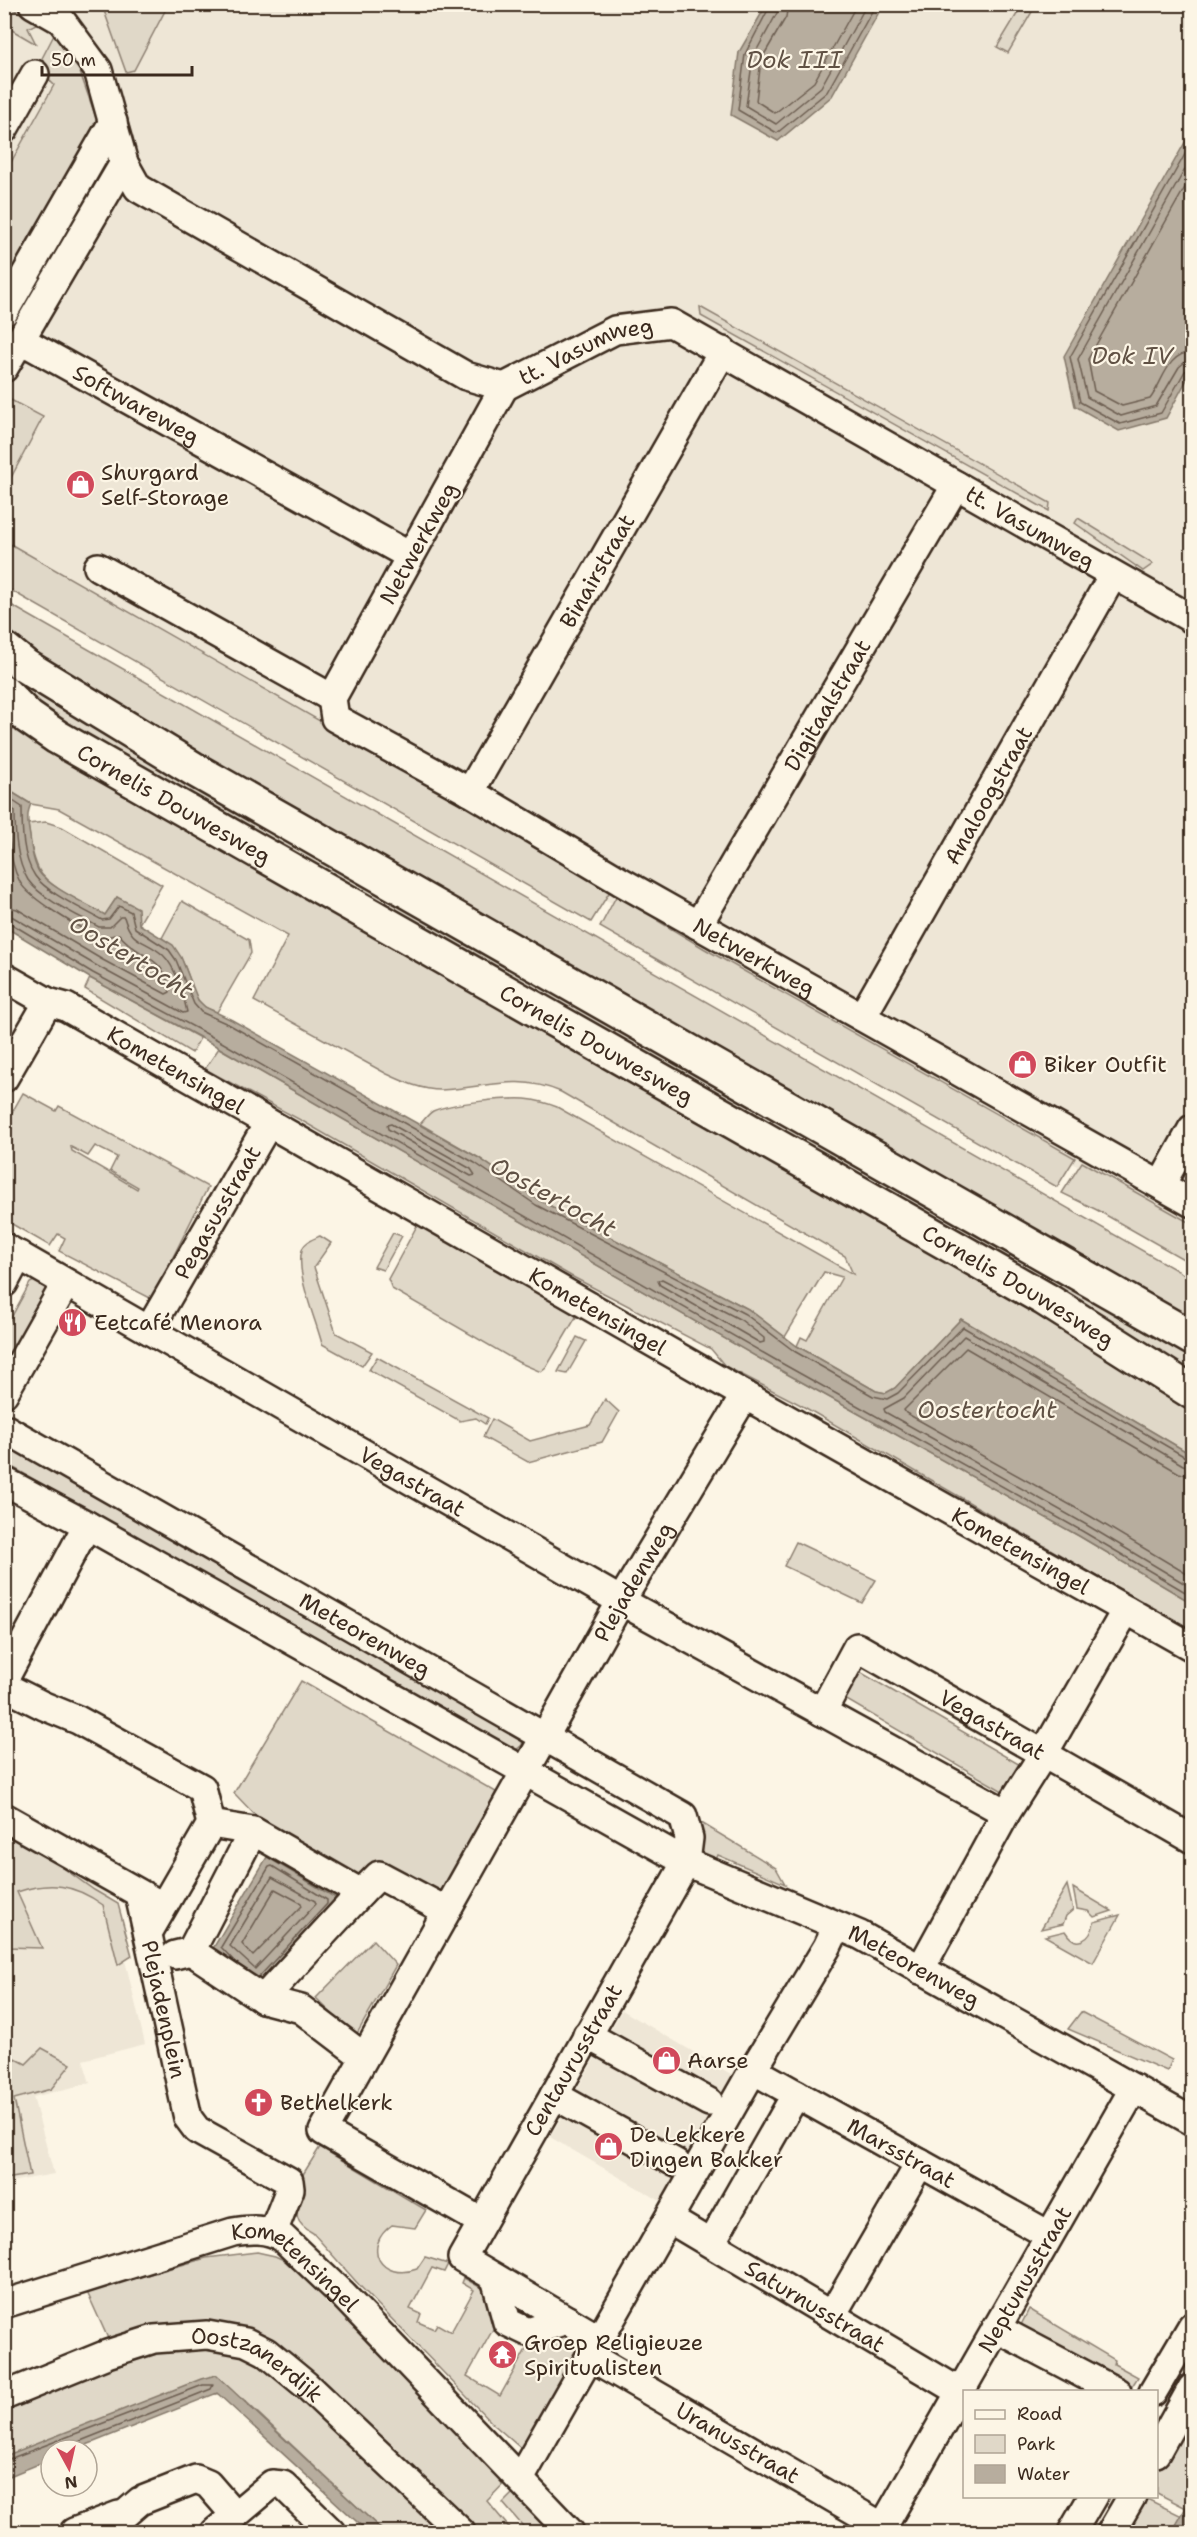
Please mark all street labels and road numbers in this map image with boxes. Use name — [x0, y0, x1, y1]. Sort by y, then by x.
street label: tt. Vasumweg — [514, 311, 655, 392]
street label: Softwareweg — [68, 358, 205, 451]
street label: Netwerkweg — [373, 477, 464, 610]
street label: tt. Vasumweg — [960, 479, 1100, 576]
street label: Binairstraat — [553, 509, 641, 633]
street label: Digitaalstraat — [777, 634, 877, 777]
street label: Analoogstraat — [938, 721, 1039, 870]
street label: Cornelis Douwesweg — [72, 737, 276, 871]
street label: Netwerkweg — [688, 911, 820, 1003]
street label: Cornelis Douwesweg — [494, 978, 699, 1111]
street label: Kometensingel — [102, 1019, 250, 1121]
street label: Pegasusstraat — [167, 1140, 268, 1285]
street label: Cornelis Douwesweg — [917, 1218, 1120, 1354]
street label: Kometensingel — [524, 1261, 672, 1363]
street label: Vegastraat — [354, 1440, 471, 1524]
street label: Kometensingel — [946, 1501, 1095, 1602]
street label: Plejadenweg — [587, 1517, 680, 1647]
street label: Meteorenweg — [294, 1586, 436, 1684]
street label: Vegastraat — [934, 1683, 1051, 1767]
street label: Meteorenweg — [844, 1918, 985, 2014]
street label: Plejadenplein — [135, 1938, 193, 2081]
street label: Centaurusstraat — [518, 1979, 629, 2142]
street label: Marsstraat — [842, 2111, 961, 2195]
street label: Neptunusstraat — [972, 2201, 1078, 2358]
street label: Kometensingel — [229, 2216, 366, 2318]
street label: Saturnusstraat — [739, 2253, 890, 2359]
street label: Oostzanerdijk — [190, 2321, 329, 2409]
street label: Uranusstraat — [670, 2396, 805, 2490]

